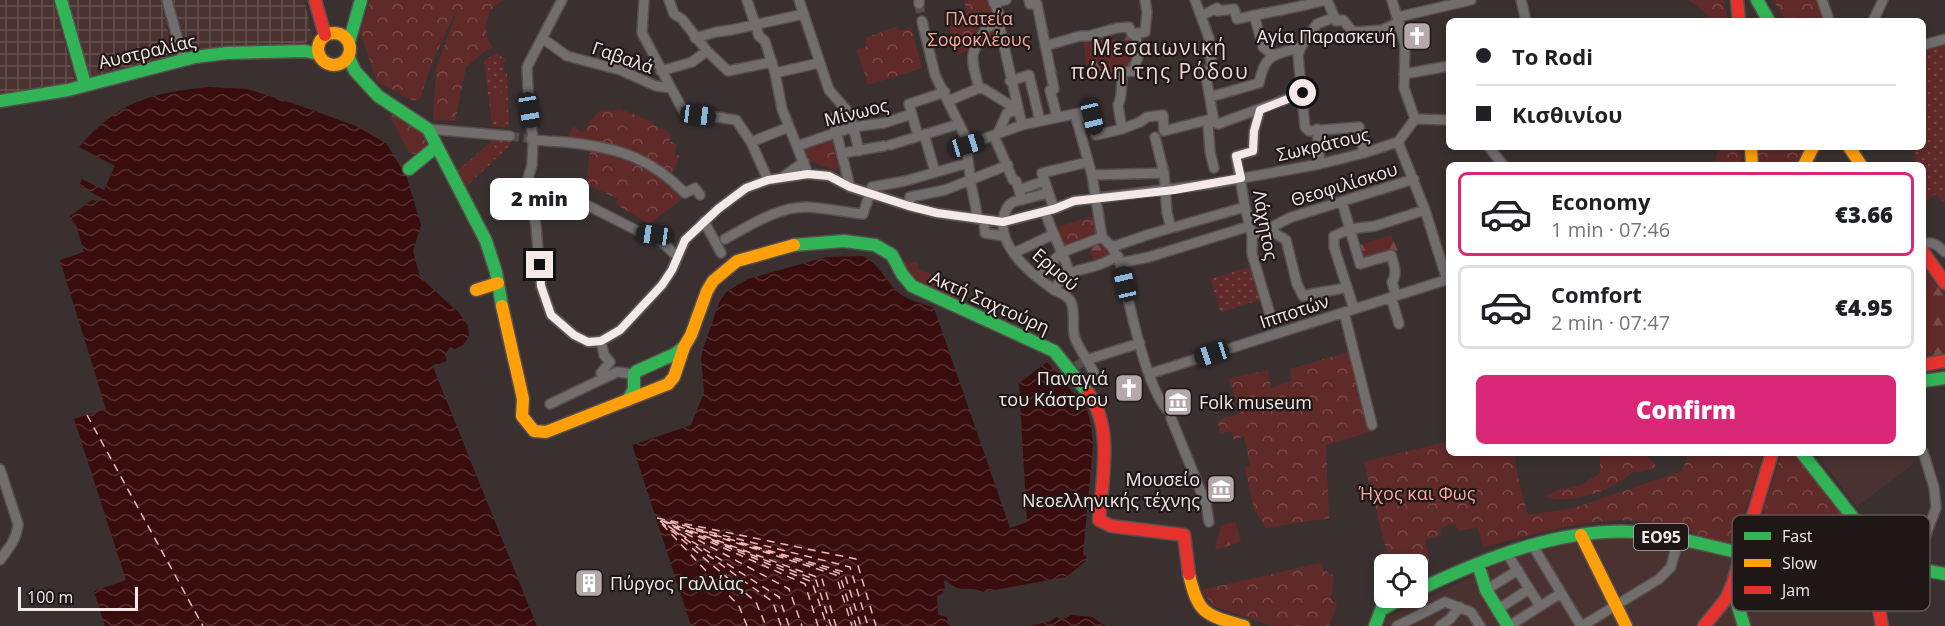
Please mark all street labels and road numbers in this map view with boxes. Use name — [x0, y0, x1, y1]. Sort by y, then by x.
street label: Αυστραλίας — [96, 28, 198, 74]
street label: Γαβαλά — [589, 35, 657, 79]
street label: Μίνωος — [821, 92, 891, 132]
street label: Σωκράτους — [1274, 122, 1372, 166]
street label: Θεοφιλίσκου — [1288, 156, 1400, 212]
street label: Λάχητος — [1248, 188, 1284, 262]
street label: Ερμού — [1028, 242, 1084, 296]
street label: Ακτή Σαχτούρη — [927, 265, 1053, 339]
street label: Ιπποτών — [1256, 288, 1332, 333]
road number: ΕΟ95 — [1634, 524, 1688, 550]

